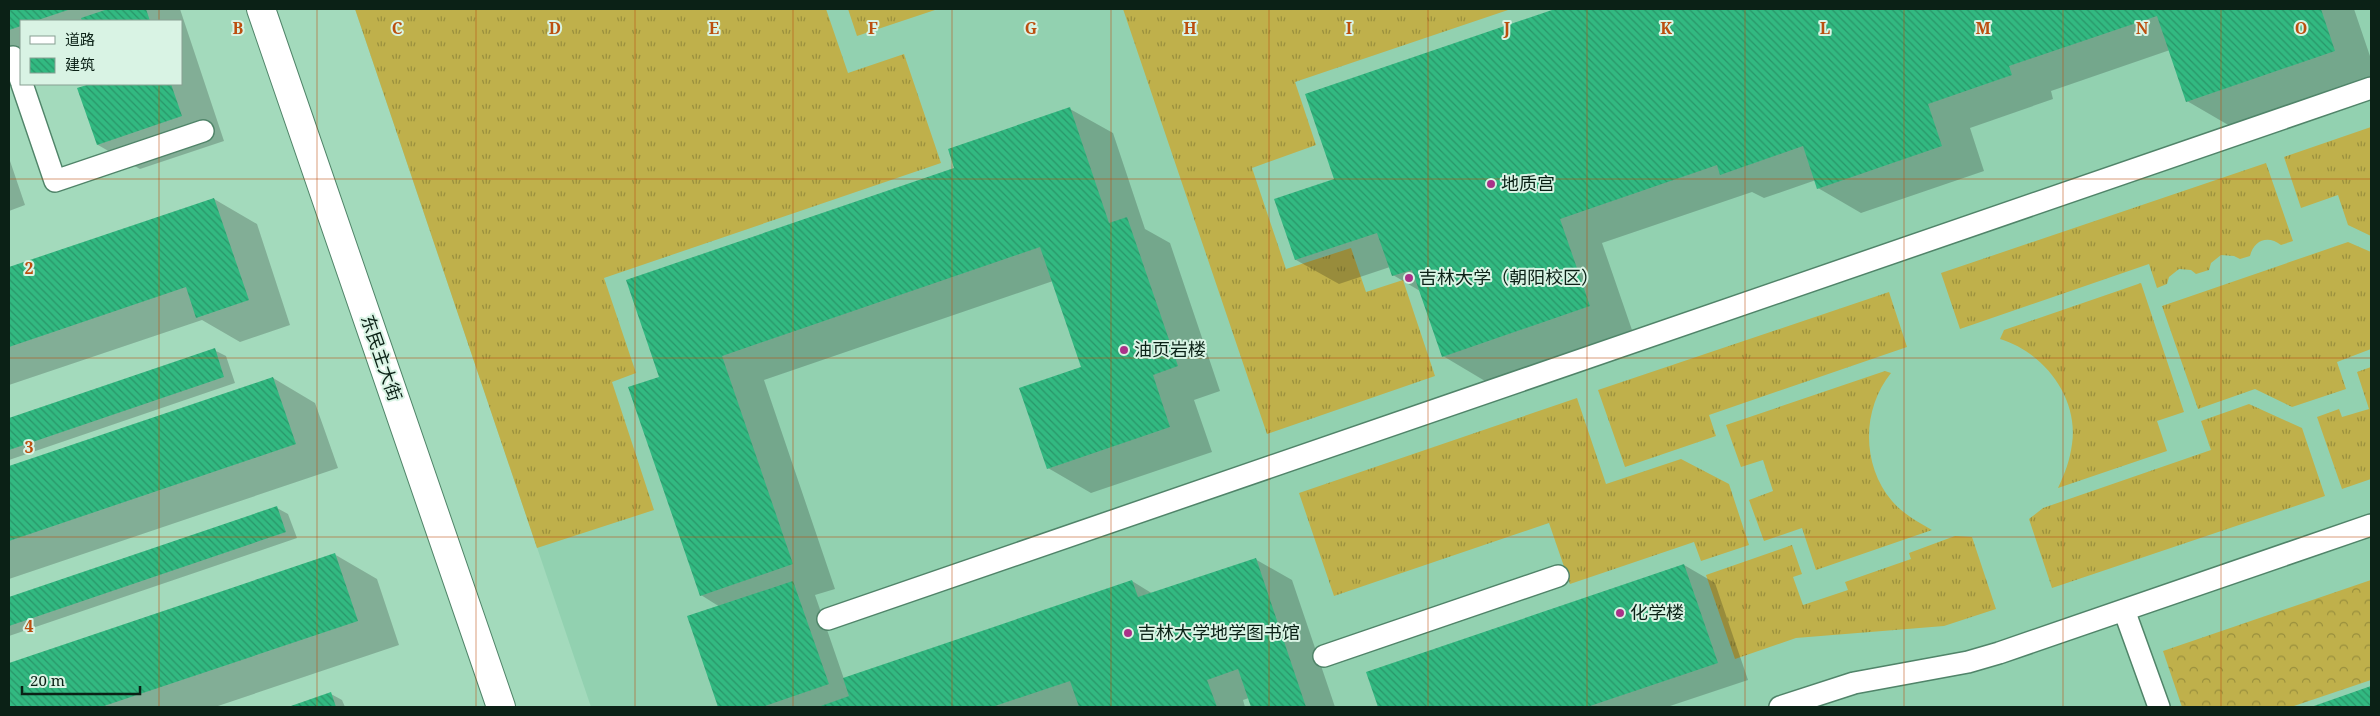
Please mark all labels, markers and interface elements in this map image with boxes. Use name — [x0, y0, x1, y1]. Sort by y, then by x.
text: B — [233, 17, 244, 39]
text: C — [392, 17, 403, 39]
text: D — [549, 17, 561, 39]
text: E — [709, 17, 719, 39]
text: F — [868, 17, 878, 39]
text: G — [1025, 17, 1037, 39]
text: H — [1183, 17, 1197, 39]
text: I — [1346, 17, 1352, 39]
text: J — [1503, 17, 1511, 39]
text: K — [1660, 17, 1672, 39]
text: L — [1820, 17, 1830, 39]
text: M — [1975, 17, 1991, 39]
text: N — [2136, 17, 2149, 39]
text: O — [2295, 17, 2307, 39]
legend — [20, 20, 182, 85]
text: 道路 — [65, 29, 95, 49]
text: 建筑 — [65, 54, 95, 74]
place label: 地质宫 — [1501, 171, 1555, 195]
marker: 地质宫 — [1485, 178, 1497, 190]
text: 2 — [24, 257, 34, 279]
place label: 吉林大学（朝阳校区） — [1419, 265, 1599, 289]
marker: 吉林大学（朝阳校区） — [1403, 272, 1415, 284]
street label: 东民主大街 — [356, 311, 408, 404]
place label: 油页岩楼 — [1134, 337, 1206, 361]
marker: 油页岩楼 — [1118, 344, 1130, 356]
text: 3 — [24, 436, 34, 458]
place label: 化学楼 — [1630, 600, 1684, 624]
marker: 化学楼 — [1614, 607, 1626, 619]
text: 4 — [24, 615, 34, 637]
place label: 吉林大学地学图书馆 — [1138, 620, 1300, 644]
marker: 吉林大学地学图书馆 — [1122, 627, 1134, 639]
scale bar — [22, 664, 140, 696]
text: 20 m — [30, 670, 65, 690]

